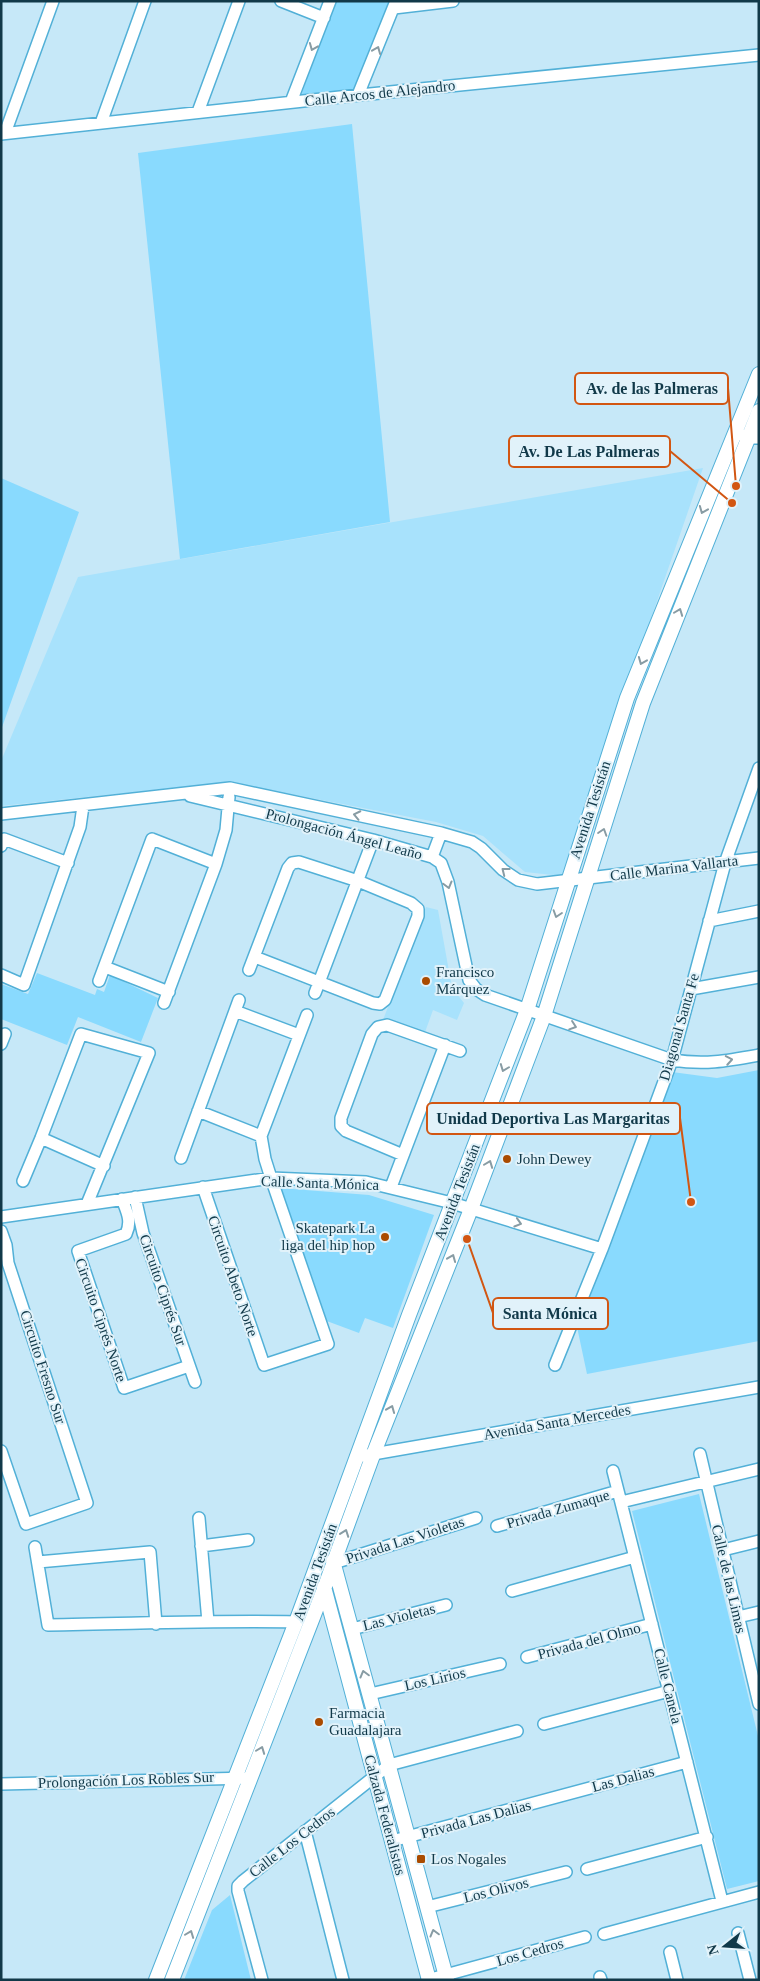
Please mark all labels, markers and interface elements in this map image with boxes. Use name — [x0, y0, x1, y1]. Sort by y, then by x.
one-way arrow — [309, 42, 319, 51]
one-way arrow — [370, 46, 381, 55]
street label: Calle Arcos de Alejandro — [304, 77, 456, 109]
callout: Av. de las Palmeras — [575, 373, 728, 404]
text: Av. de las Palmeras — [586, 380, 718, 397]
callout: Av. De Las Palmeras — [509, 436, 670, 467]
text: Av. De Las Palmeras — [518, 443, 660, 460]
one-way arrow — [699, 505, 710, 514]
one-way arrow — [673, 608, 683, 617]
one-way arrow — [638, 656, 648, 664]
street label: Avenida Tesistán — [567, 758, 614, 861]
street label: Prolongación Ángel Leaño — [264, 805, 424, 863]
one-way arrow — [353, 810, 361, 821]
one-way arrow — [597, 828, 607, 836]
street label: Calle Marina Vallarta — [609, 852, 739, 884]
one-way arrow — [502, 868, 511, 877]
one-way arrow — [442, 881, 453, 890]
one-way arrow — [553, 909, 563, 918]
place label: Francisco Márquez — [436, 964, 494, 997]
street label: Diagonal Santa Fe — [656, 971, 702, 1082]
marker: Francisco Márquez — [420, 975, 432, 987]
one-way arrow — [568, 1020, 577, 1030]
one-way arrow — [725, 1056, 733, 1066]
one-way arrow — [500, 1063, 511, 1072]
callout: Unidad Deportiva Las Margaritas — [427, 1103, 680, 1134]
text: Unidad Deportiva Las Margaritas — [436, 1110, 670, 1128]
street label: Avenida Tesistán — [431, 1141, 483, 1243]
place label: John Dewey — [517, 1151, 592, 1167]
marker: John Dewey — [501, 1153, 513, 1165]
one-way arrow — [483, 1160, 493, 1168]
street label: Calle Santa Mónica — [261, 1173, 380, 1193]
street label: Circuito Abeto Norte — [205, 1214, 261, 1339]
one-way arrow — [513, 1218, 522, 1228]
place label: Skatepark La liga del hip hop — [281, 1220, 375, 1253]
marker: Skatepark La liga del hip hop — [379, 1231, 391, 1243]
street label: Circuito Ciprés Sur — [136, 1232, 190, 1348]
one-way arrow — [446, 1255, 456, 1263]
street label: Circuito Ciprés Norte — [72, 1256, 130, 1384]
callout: Santa Mónica — [493, 1298, 608, 1329]
text: Santa Mónica — [503, 1305, 597, 1322]
street label: Circuito Fresno Sur — [17, 1308, 69, 1426]
street label: Avenida Santa Mercedes — [482, 1401, 632, 1443]
one-way arrow — [385, 1405, 395, 1414]
street label: Privada Zumaque — [505, 1487, 612, 1531]
street label: Privada Las Violetas — [344, 1513, 466, 1567]
street label: Avenida Tesistán — [290, 1521, 340, 1623]
street label: Calle de las Limas — [709, 1523, 749, 1635]
one-way arrow — [339, 1530, 349, 1538]
street label: Las Violetas — [361, 1600, 437, 1634]
street label: Privada del Olmo — [536, 1620, 642, 1662]
street label: Calle Canela — [651, 1647, 685, 1726]
street label: Los Lirios — [403, 1664, 467, 1694]
one-way arrow — [360, 1671, 370, 1679]
place label: Farmacia Guadalajara — [329, 1705, 402, 1738]
marker: Farmacia Guadalajara — [313, 1716, 325, 1728]
one-way arrow — [255, 1746, 265, 1755]
street label: Calzada Federalistas — [361, 1753, 409, 1877]
street label: Las Dalias — [590, 1763, 656, 1795]
street label: Prolongación Los Robles Sur — [38, 1769, 214, 1791]
street label: Privada Las Dalias — [419, 1797, 533, 1841]
street label: Calle Los Cedros — [246, 1804, 338, 1880]
place label: Los Nogales — [431, 1851, 507, 1867]
marker: Los Nogales — [415, 1853, 427, 1865]
street label: Los Olivos — [462, 1874, 530, 1906]
north arrow — [700, 1921, 750, 1971]
one-way arrow — [429, 1928, 440, 1937]
one-way arrow — [184, 1931, 194, 1939]
street label: Los Cedros — [495, 1935, 565, 1969]
text: N — [704, 1943, 722, 1957]

